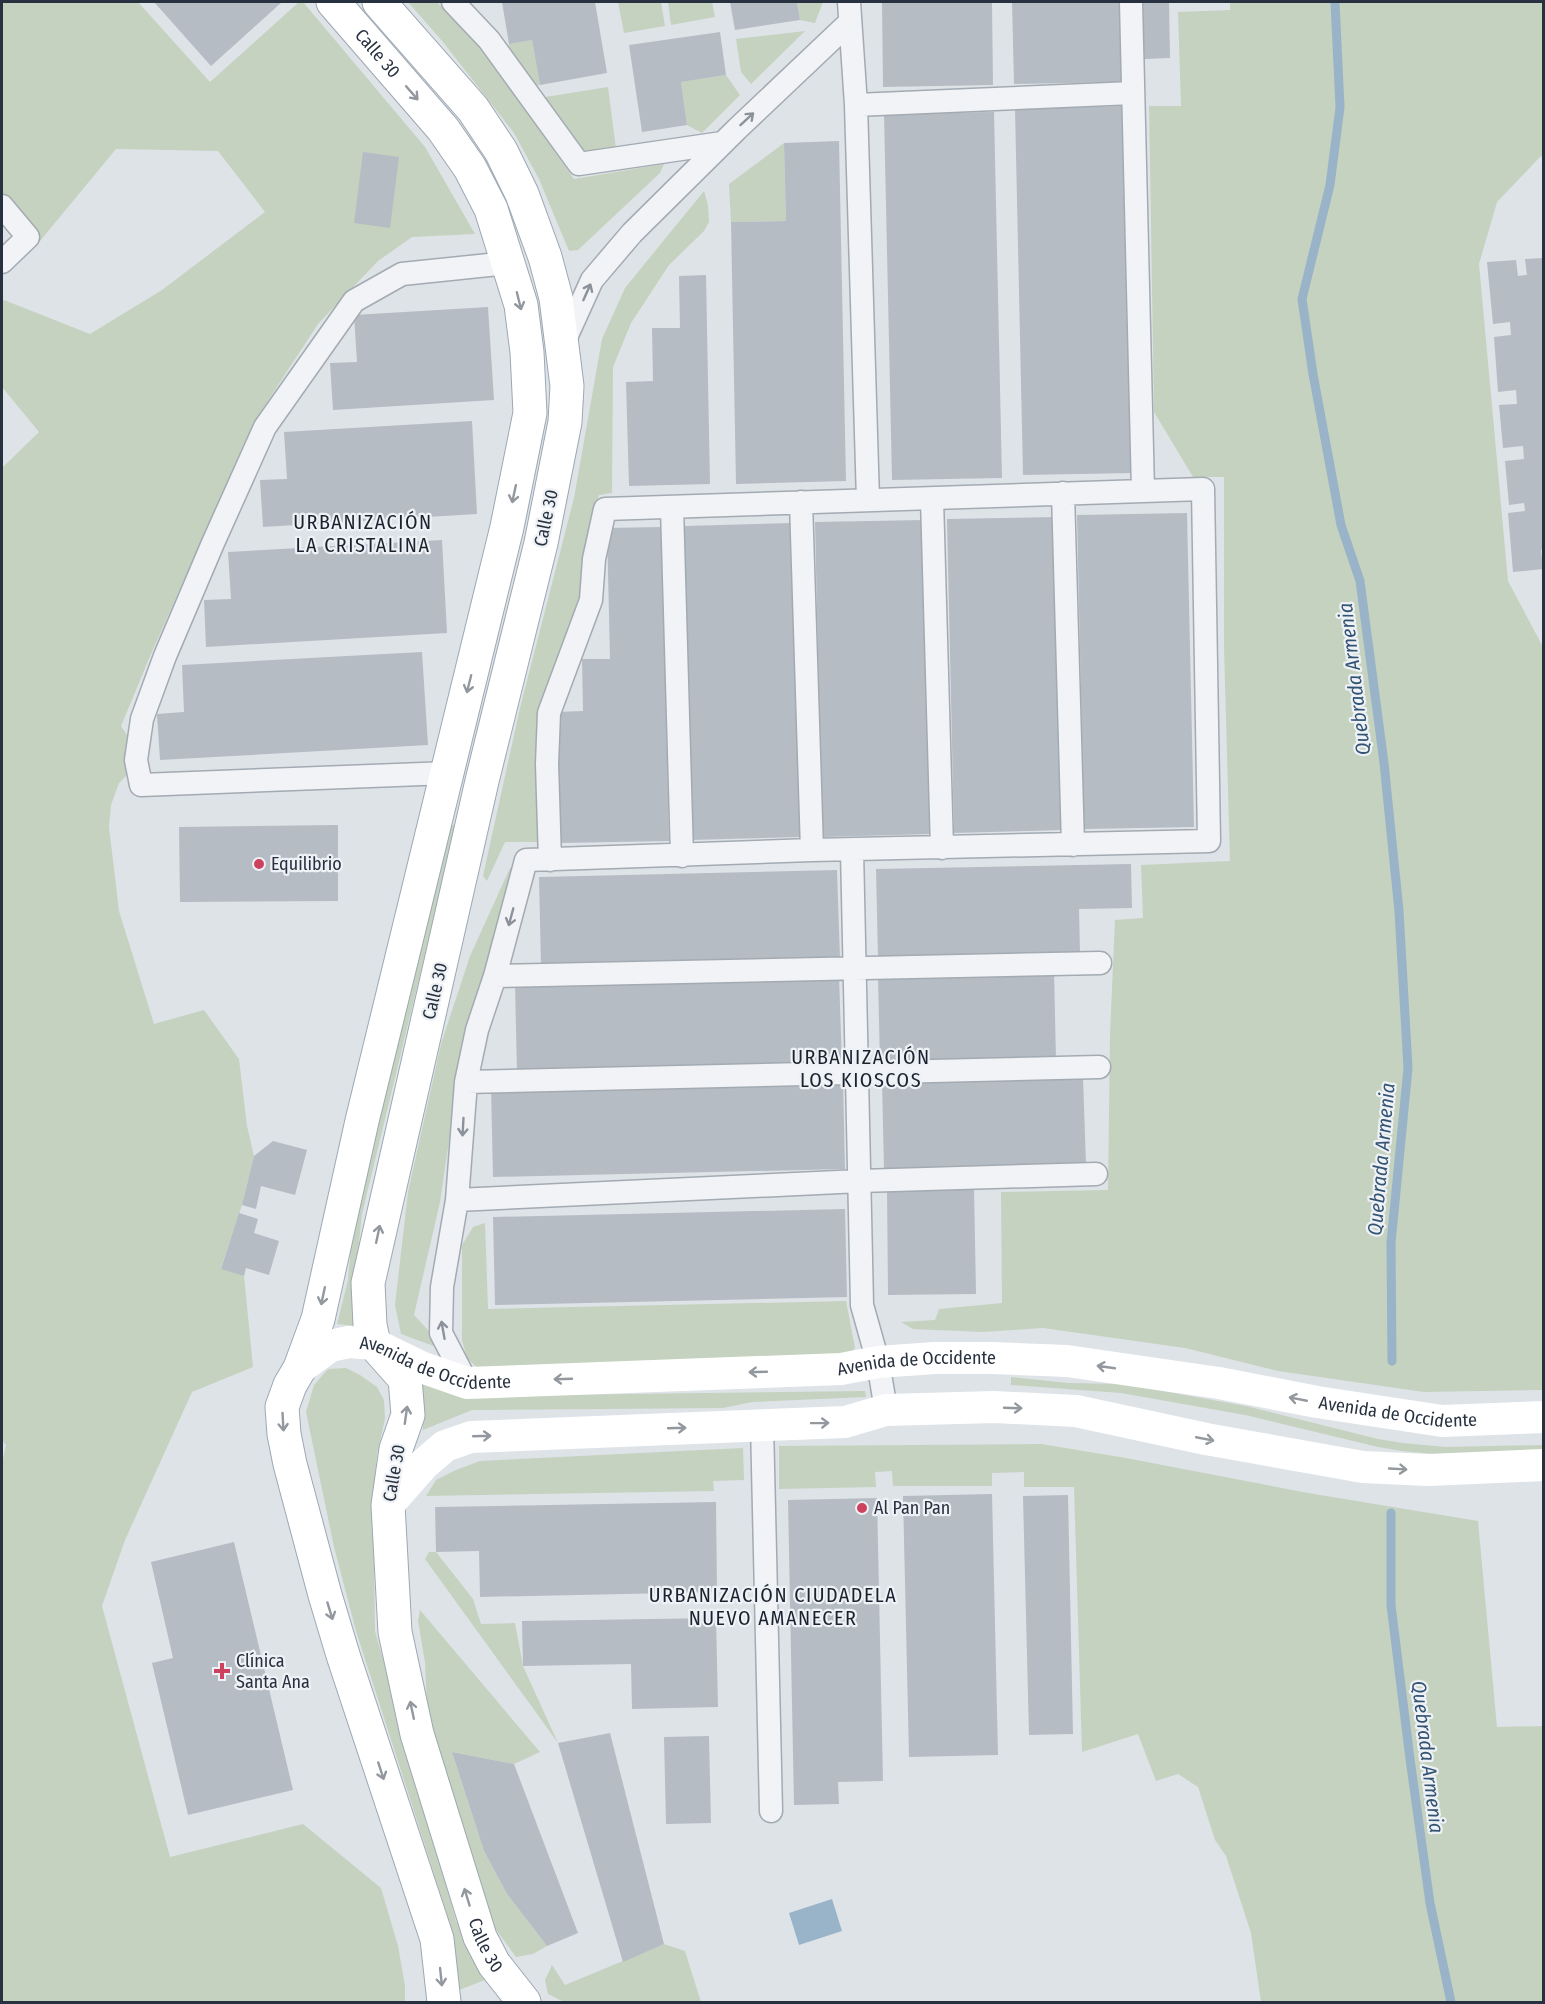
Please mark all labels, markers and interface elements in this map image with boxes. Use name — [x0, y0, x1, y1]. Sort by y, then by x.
street label: Calle 30 — [350, 24, 405, 82]
one-way arrow — [405, 85, 419, 100]
one-way arrow — [740, 112, 755, 126]
one-way arrow — [582, 283, 593, 301]
one-way arrow — [514, 291, 526, 310]
one-way arrow — [508, 484, 520, 503]
street label: Calle 30 — [529, 488, 563, 548]
district label: URBANIZACIÓN LA CRISTALINA — [293, 510, 433, 557]
water label: Quebrada Armenia — [1333, 602, 1375, 756]
one-way arrow — [463, 674, 475, 693]
place label: Equilibrio — [271, 853, 342, 875]
marker: Equilibrio — [252, 857, 266, 871]
one-way arrow — [505, 907, 516, 926]
street label: Calle 30 — [418, 960, 452, 1022]
district label: URBANIZACIÓN LOS KIOSCOS — [791, 1045, 931, 1092]
water label: Quebrada Armenia — [1362, 1082, 1400, 1236]
one-way arrow — [458, 1116, 469, 1136]
one-way arrow — [373, 1224, 385, 1243]
one-way arrow — [316, 1287, 328, 1306]
one-way arrow — [437, 1321, 448, 1340]
street label: Avenida de Occidente — [359, 1332, 511, 1394]
street label: Avenida de Occidente — [835, 1347, 996, 1380]
one-way arrow — [1096, 1362, 1116, 1373]
one-way arrow — [748, 1366, 768, 1377]
one-way arrow — [553, 1373, 573, 1385]
street label: Avenida de Occidente — [1317, 1391, 1478, 1432]
one-way arrow — [1289, 1393, 1308, 1404]
one-way arrow — [1003, 1403, 1023, 1414]
one-way arrow — [400, 1406, 411, 1425]
one-way arrow — [278, 1412, 289, 1432]
one-way arrow — [810, 1417, 830, 1428]
one-way arrow — [666, 1422, 686, 1433]
one-way arrow — [472, 1431, 491, 1442]
one-way arrow — [1195, 1434, 1214, 1445]
street label: Calle 30 — [378, 1443, 410, 1503]
one-way arrow — [1387, 1463, 1407, 1474]
place label: Al Pan Pan — [874, 1497, 950, 1519]
marker: Al Pan Pan — [855, 1501, 869, 1515]
district label: URBANIZACIÓN CIUDADELA NUEVO AMANECER — [649, 1583, 897, 1630]
one-way arrow — [325, 1601, 336, 1620]
place label: Clínica Santa Ana — [236, 1650, 310, 1693]
marker: Clínica Santa Ana — [213, 1662, 231, 1680]
water label: Quebrada Armenia — [1407, 1680, 1449, 1834]
one-way arrow — [406, 1701, 417, 1721]
one-way arrow — [376, 1761, 387, 1780]
one-way arrow — [461, 1888, 472, 1907]
street label: Calle 30 — [464, 1915, 508, 1977]
one-way arrow — [436, 1967, 447, 1987]

